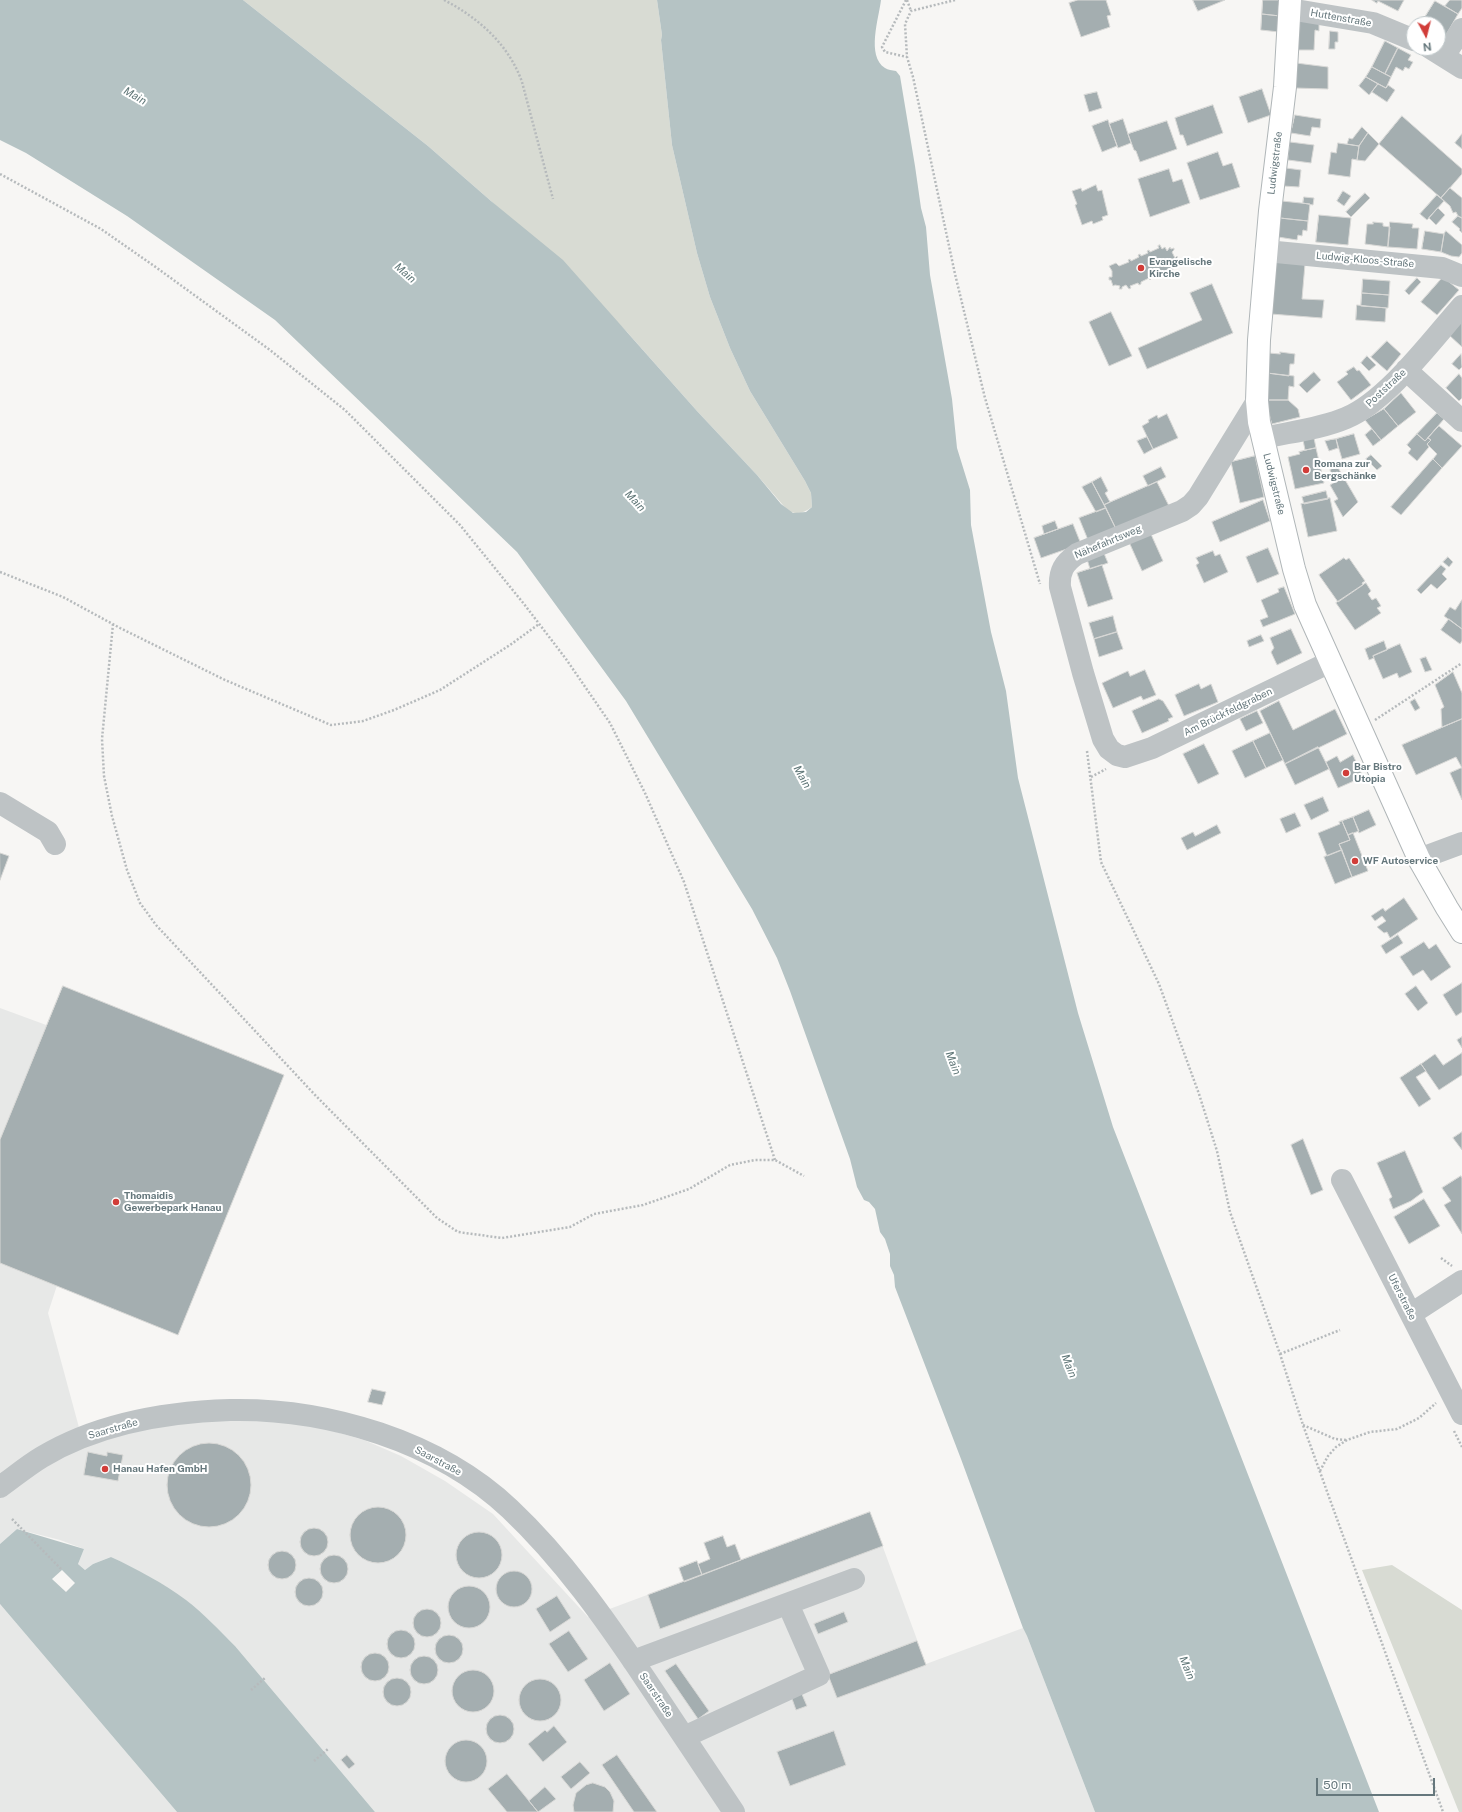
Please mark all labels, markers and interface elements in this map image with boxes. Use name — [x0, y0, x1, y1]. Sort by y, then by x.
street label: Huttenstraße — [1310, 7, 1372, 29]
north arrow — [1406, 16, 1446, 56]
text: N — [1422, 40, 1432, 53]
water label: Main — [121, 84, 149, 108]
street label: Ludwigstraße — [1265, 131, 1285, 195]
street label: Ludwig-Kloos-Straße — [1315, 250, 1415, 270]
place label: Evangelische Kirche — [1149, 256, 1212, 280]
water label: Main — [392, 260, 418, 286]
marker: Evangelische Kirche — [1136, 263, 1146, 273]
street label: Poststraße — [1363, 366, 1409, 410]
street label: Ludwigstraße — [1260, 452, 1288, 516]
place label: Romana zur Bergschänke — [1314, 458, 1376, 482]
marker: Romana zur Bergschänke — [1301, 465, 1311, 475]
water label: Main — [622, 488, 648, 514]
street label: Nähefahrtsweg — [1073, 522, 1143, 562]
street label: Am Brückfeldgraben — [1182, 685, 1274, 739]
place label: Bar Bistro Utopia — [1354, 761, 1402, 784]
water label: Main — [790, 763, 814, 791]
marker: Bar Bistro Utopia — [1341, 768, 1351, 778]
place label: WF Autoservice — [1363, 855, 1438, 867]
marker: WF Autoservice — [1350, 856, 1360, 866]
water label: Main — [943, 1049, 963, 1077]
place label: Thomaidis Gewerbepark Hanau — [124, 1190, 221, 1214]
marker: Thomaidis Gewerbepark Hanau — [111, 1197, 121, 1207]
street label: Uferstraße — [1385, 1272, 1419, 1322]
water label: Main — [1059, 1352, 1079, 1380]
street label: Saarstraße — [87, 1416, 139, 1442]
street label: Saarstraße — [413, 1444, 463, 1478]
place label: Hanau Hafen GmbH — [113, 1463, 207, 1475]
marker: Hanau Hafen GmbH — [100, 1464, 110, 1474]
water label: Main — [1176, 1654, 1198, 1682]
street label: Saarstraße — [637, 1670, 675, 1720]
scale bar — [1318, 1770, 1437, 1796]
text: 50 m — [1323, 1778, 1351, 1792]

